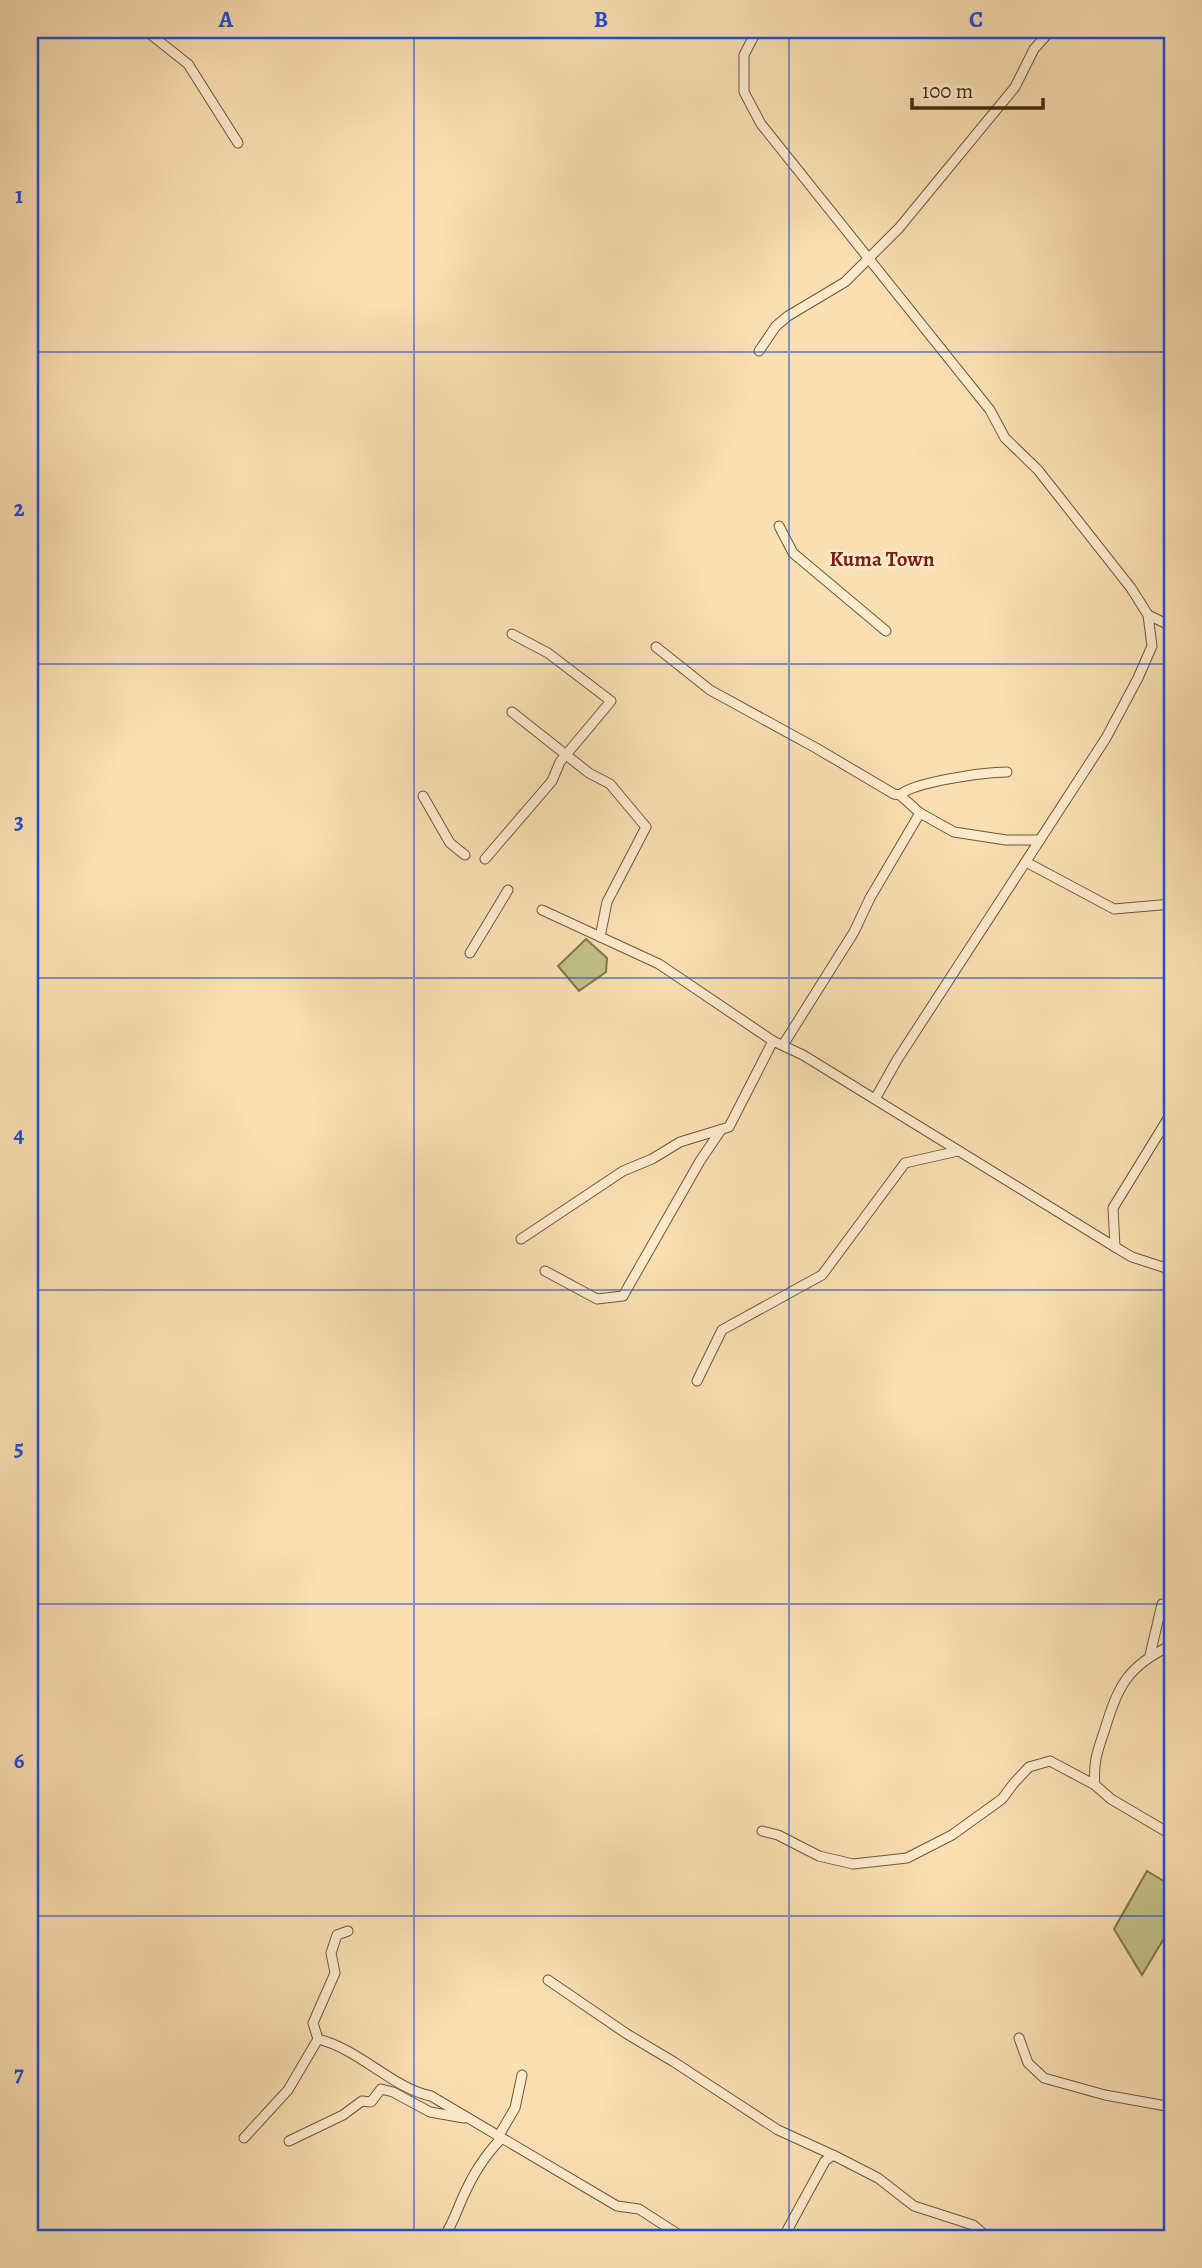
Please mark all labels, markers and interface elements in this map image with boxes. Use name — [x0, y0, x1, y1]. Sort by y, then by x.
text: A — [218, 4, 234, 35]
text: B — [594, 4, 608, 35]
text: C — [969, 4, 983, 35]
scale bar — [912, 66, 1043, 110]
text: 100 m — [922, 77, 973, 105]
text: 1 — [15, 180, 23, 211]
text: 2 — [13, 493, 25, 524]
district label: Kuma Town — [830, 545, 935, 573]
text: 3 — [14, 806, 24, 837]
text: 4 — [14, 1119, 25, 1150]
text: 5 — [14, 1432, 24, 1463]
text: 6 — [14, 1745, 25, 1776]
text: 7 — [14, 2058, 24, 2089]

